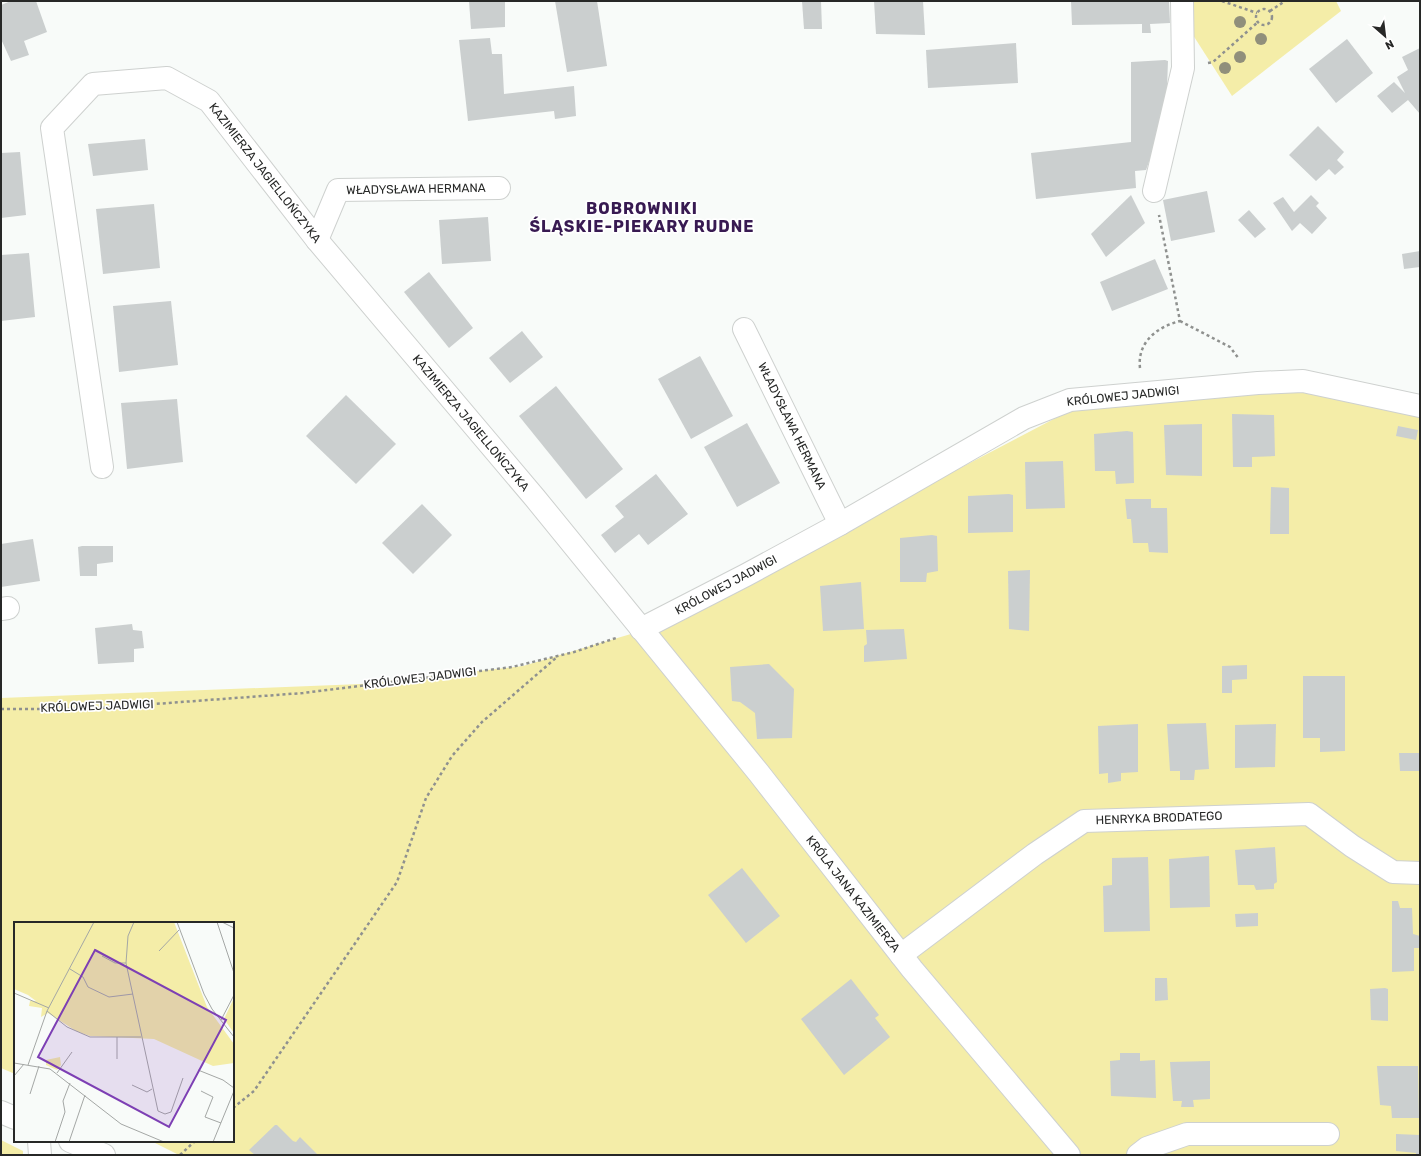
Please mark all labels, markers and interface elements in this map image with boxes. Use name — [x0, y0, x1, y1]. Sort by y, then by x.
north arrow — [1365, 16, 1405, 56]
text: N — [1383, 37, 1396, 52]
street label: KAZIMIERZA JAGIELLOŃCZYKA — [206, 100, 324, 246]
street label: WŁADYSŁAWA HERMANA — [346, 181, 486, 197]
district label: BOBROWNIKI ŚLĄSKIE-PIEKARY RUDNE — [529, 199, 755, 236]
street label: KAZIMIERZA JAGIELLOŃCZYKA — [410, 352, 532, 494]
street label: WŁADYSŁAWA HERMANA — [755, 360, 829, 492]
street label: KRÓLOWEJ JADWIGI — [1066, 383, 1180, 409]
street label: KRÓLOWEJ JADWIGI — [673, 552, 779, 618]
street label: KRÓLOWEJ JADWIGI — [363, 664, 477, 692]
street label: KRÓLOWEJ JADWIGI — [40, 697, 154, 715]
street label: HENRYKA BRODATEGO — [1095, 809, 1223, 827]
street label: KRÓLA JANA KAZIMIERZA — [803, 833, 903, 955]
inset map — [14, 922, 234, 1142]

